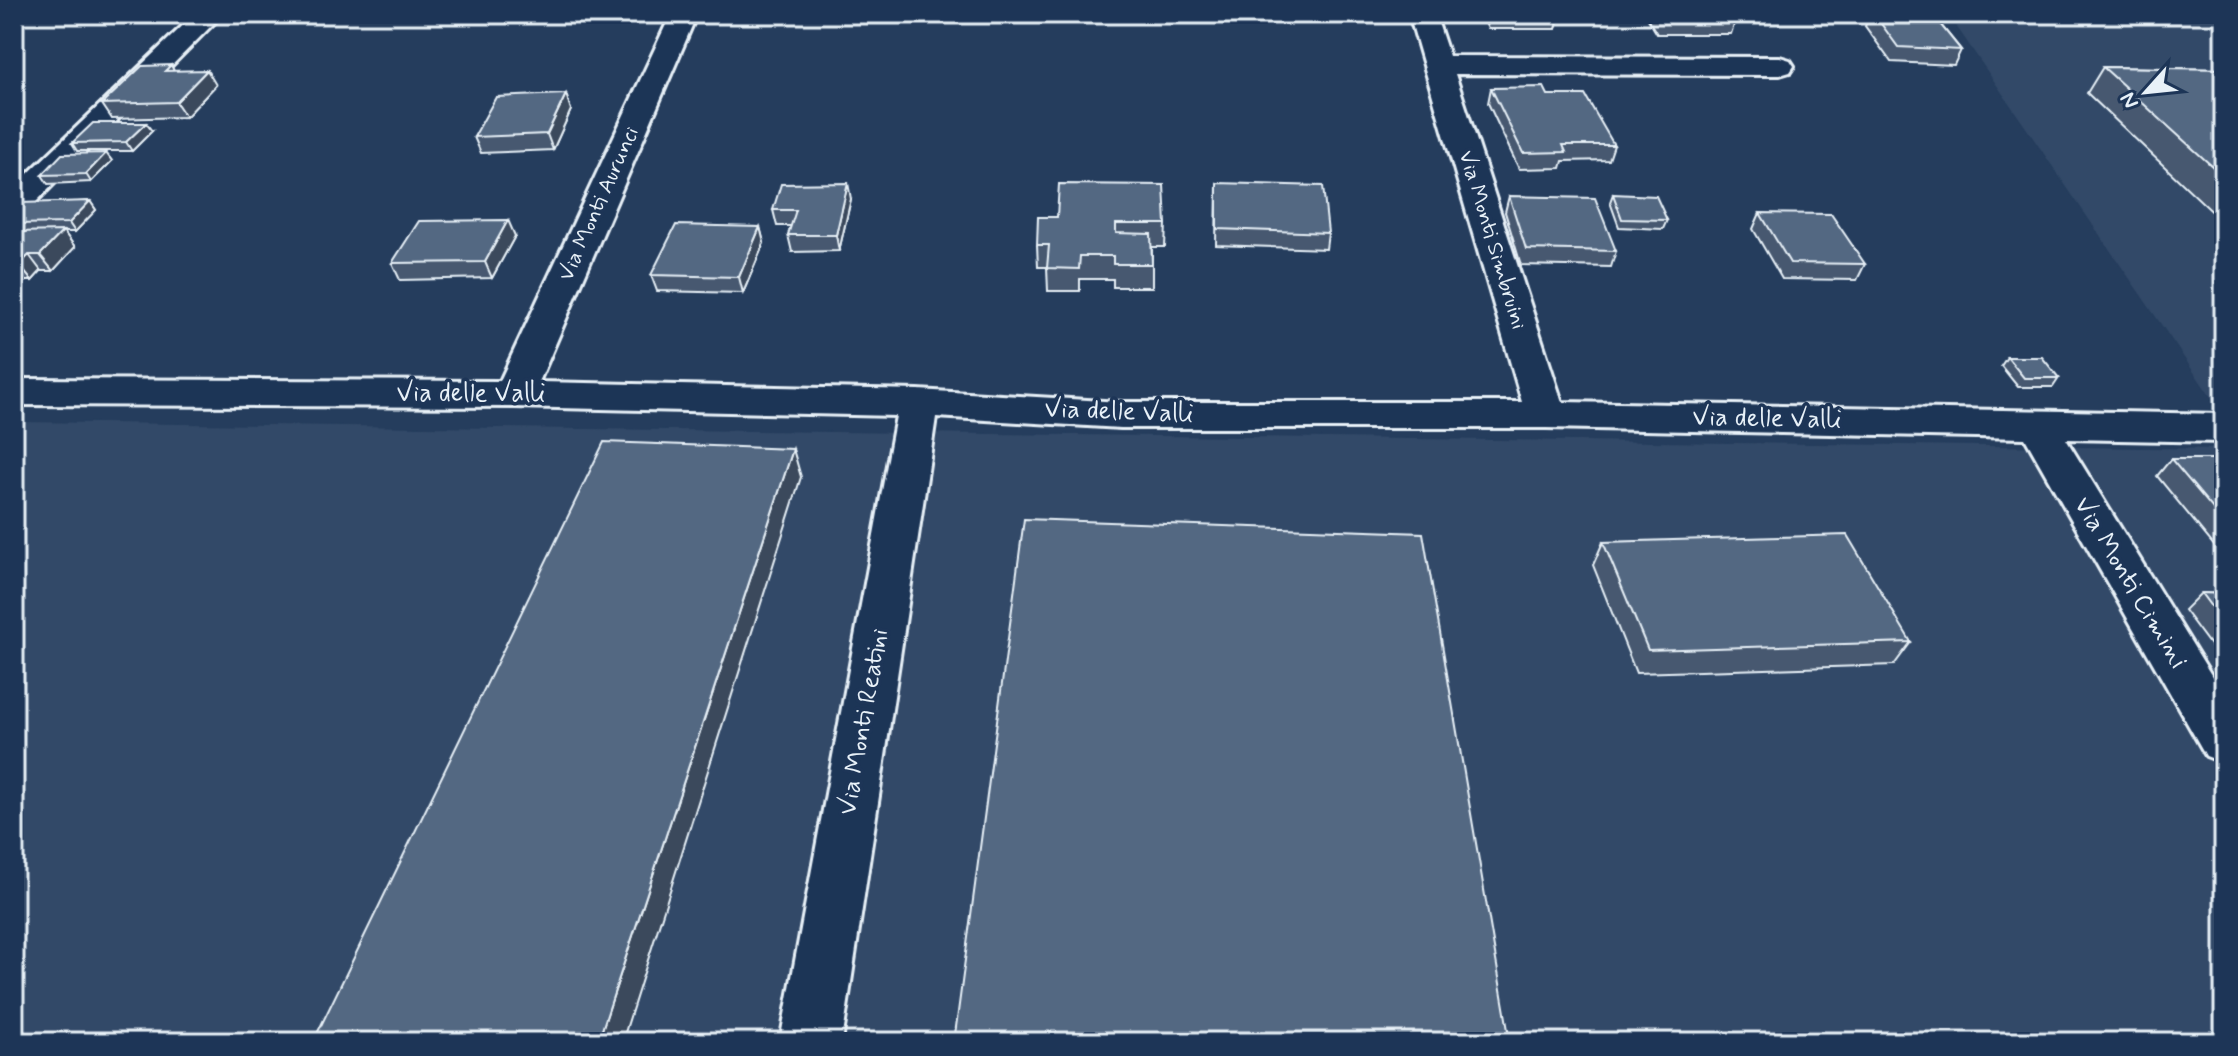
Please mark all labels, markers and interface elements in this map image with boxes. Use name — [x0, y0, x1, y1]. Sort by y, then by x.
north arrow — [2106, 52, 2186, 132]
text: N — [2114, 87, 2146, 113]
street label: Via Monti Aurunci — [552, 122, 646, 286]
street label: Via Monti Simbruini — [1451, 147, 1533, 333]
street label: Via delle Valli — [396, 377, 546, 411]
street label: Via delle Valli — [1044, 392, 1194, 432]
street label: Via delle Valli — [1692, 401, 1842, 437]
street label: Via Monti Cimini — [2065, 491, 2195, 675]
street label: Via Monti Reatini — [831, 626, 897, 818]

